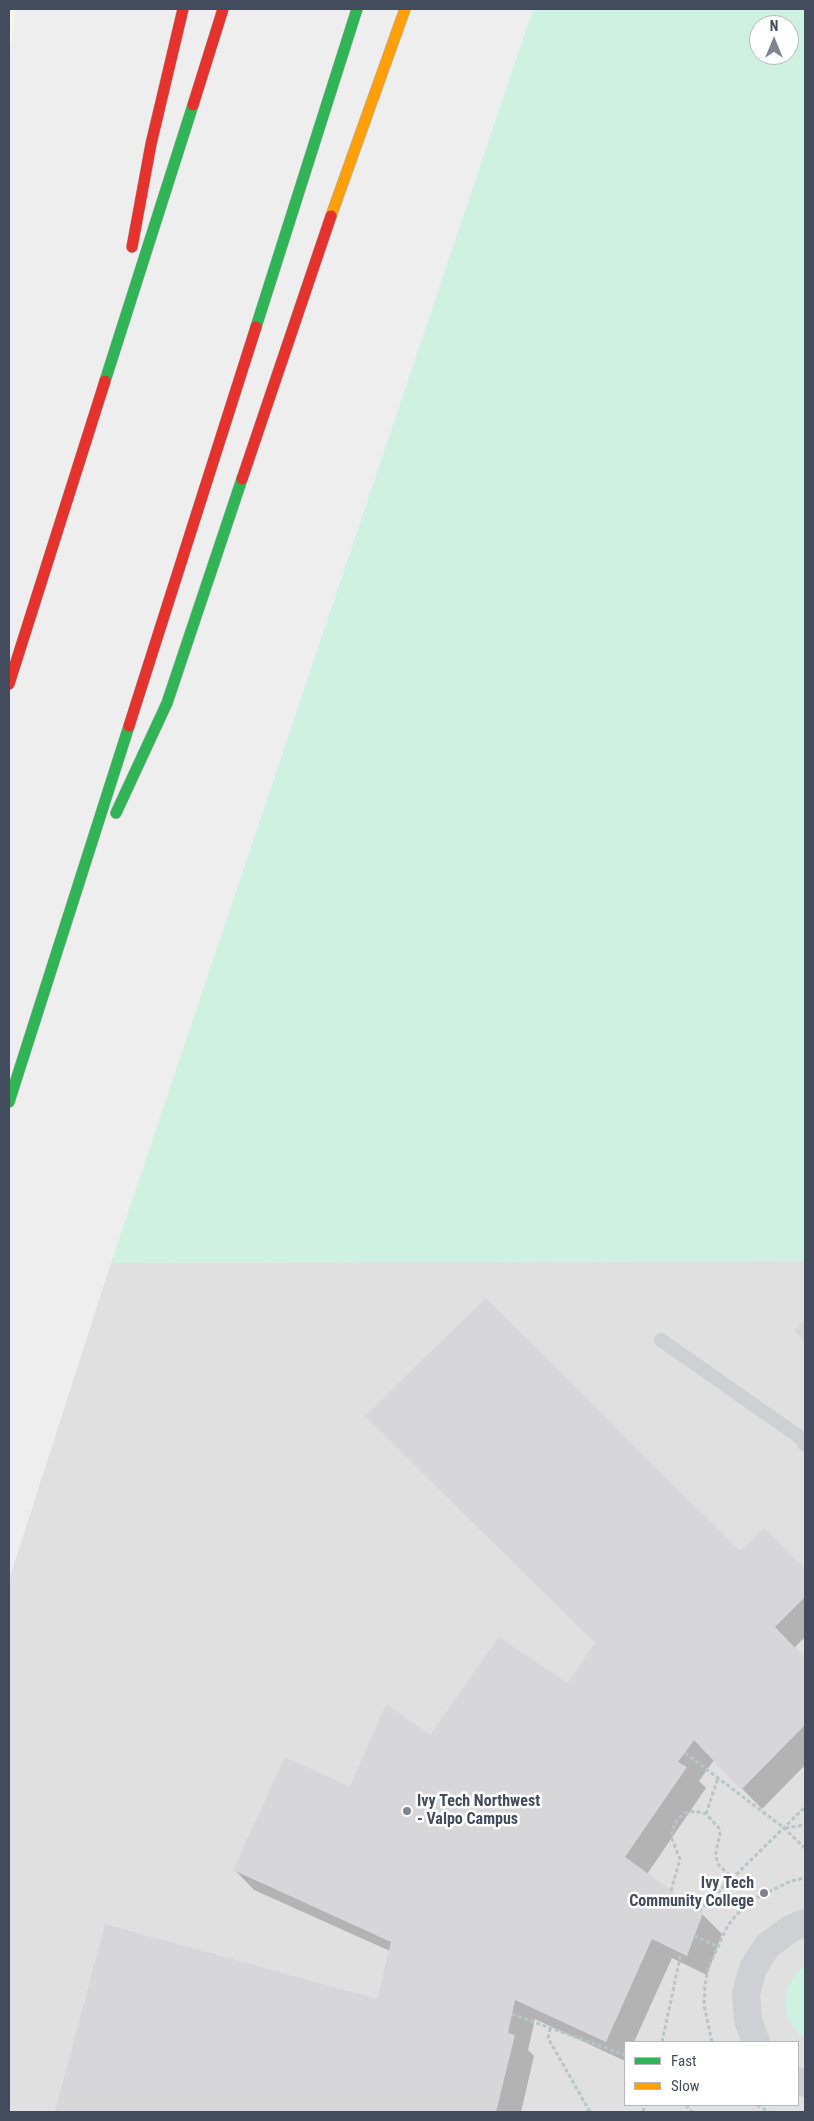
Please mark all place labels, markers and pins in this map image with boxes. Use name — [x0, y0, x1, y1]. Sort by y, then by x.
place label: Ivy Tech Northwest - Valpo Campus — [417, 1792, 540, 1830]
marker: Ivy Tech Northwest - Valpo Campus — [401, 1805, 413, 1817]
place label: Ivy Tech Community College — [629, 1874, 754, 1912]
marker: Ivy Tech Community College — [758, 1887, 770, 1899]

